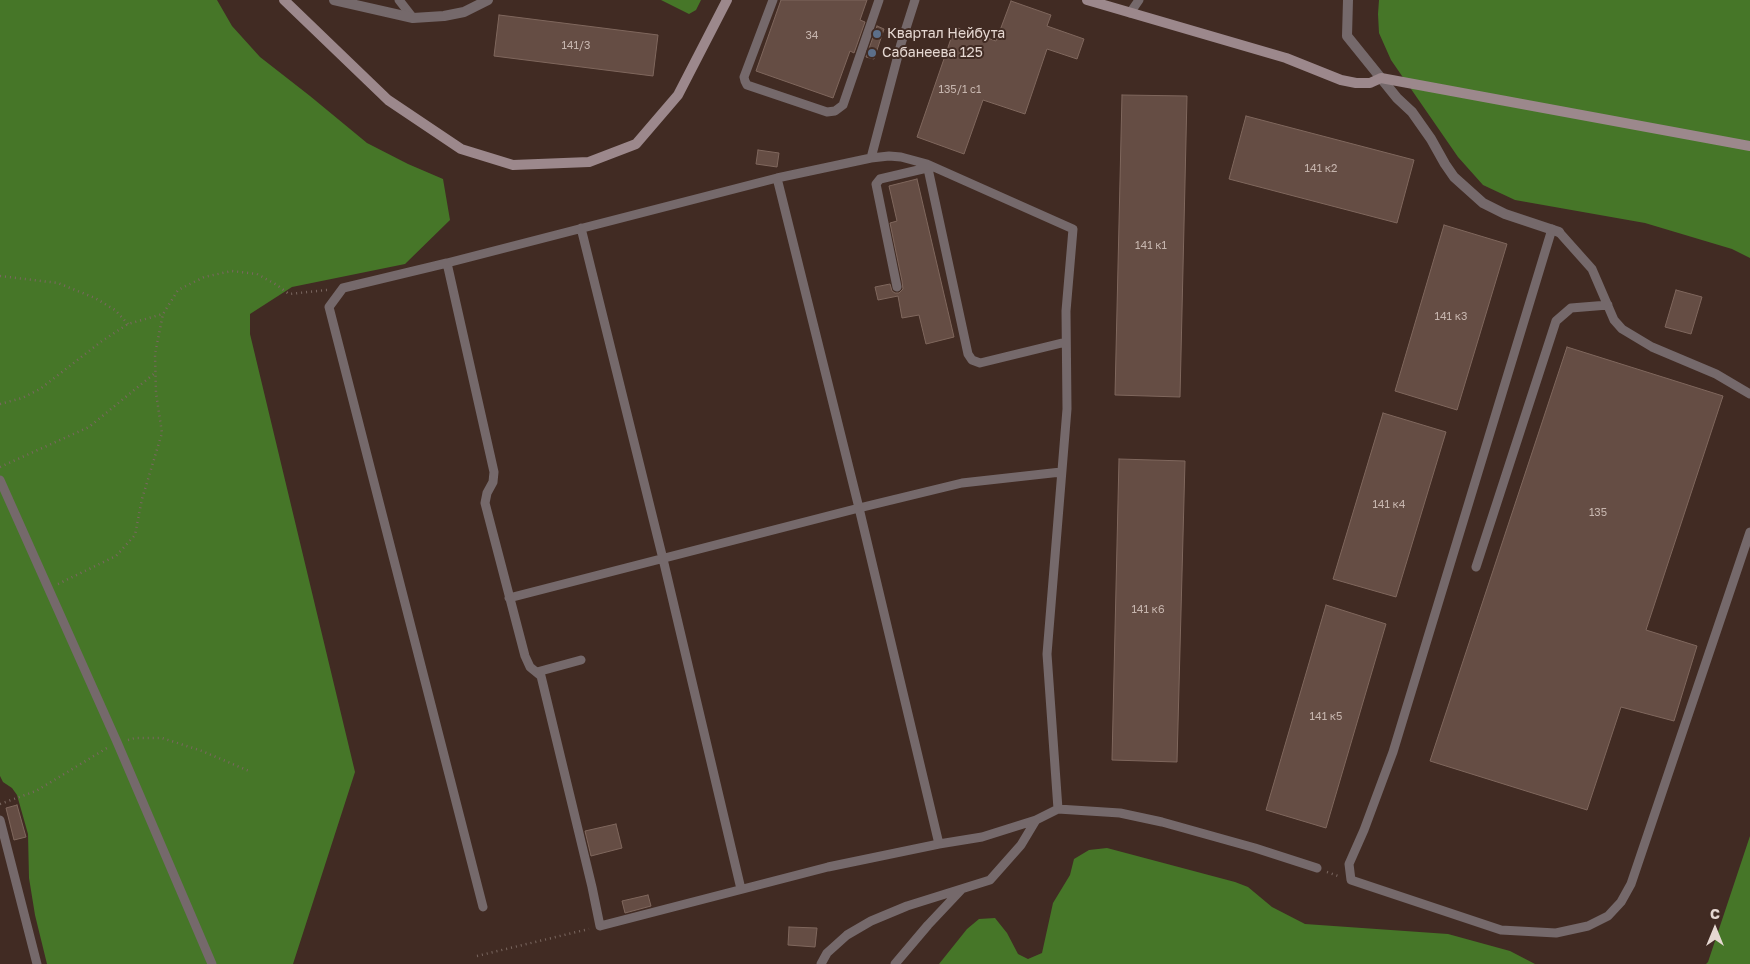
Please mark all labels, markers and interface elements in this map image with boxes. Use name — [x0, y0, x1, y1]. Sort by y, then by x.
place label: Квартал Нейбута — [887, 26, 1005, 42]
marker: Квартал Нейбута — [871, 28, 883, 40]
house number: 34 — [805, 29, 819, 43]
house number: 141/3 — [561, 39, 591, 53]
place label: Сабанеева 125 — [882, 45, 983, 61]
marker: Сабанеева 125 — [866, 47, 878, 59]
house number: 135/1 с1 — [939, 83, 981, 97]
house number: 141 к2 — [1305, 162, 1337, 176]
house number: 141 к1 — [1135, 239, 1167, 253]
house number: 141 к3 — [1435, 310, 1467, 324]
house number: 141 к4 — [1372, 498, 1406, 512]
house number: 135 — [1589, 506, 1607, 520]
house number: 141 к6 — [1131, 603, 1165, 617]
house number: 141 к5 — [1310, 710, 1342, 724]
north arrow — [1690, 904, 1740, 954]
text: С — [1710, 905, 1720, 922]

